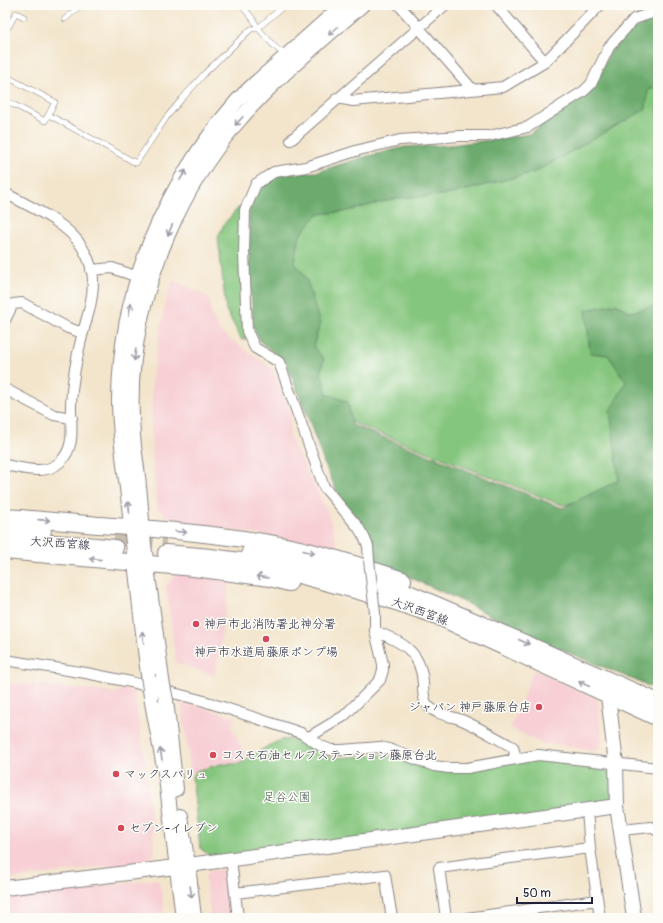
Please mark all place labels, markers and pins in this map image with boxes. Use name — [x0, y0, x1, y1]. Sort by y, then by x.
place label: 神戸市北消防署北神分署 — [204, 617, 336, 632]
marker: 神戸市北消防署北神分署 — [191, 619, 201, 629]
marker: 神戸市水道局藤原ポンプ場 — [261, 634, 271, 644]
place label: 神戸市水道局藤原ポンプ場 — [194, 645, 338, 660]
place label: ジャパン 神戸藤原台店 — [408, 700, 531, 715]
marker: ジャパン 神戸藤原台店 — [534, 702, 544, 712]
place label: コスモ石油セルフステーション藤原台北 — [221, 748, 437, 763]
marker: コスモ石油セルフステーション藤原台北 — [208, 750, 218, 760]
place label: マックスバリュ — [124, 767, 208, 782]
marker: マックスバリュ — [111, 769, 121, 779]
place label: セブン-イレブン — [129, 821, 218, 836]
marker: セブン-イレブン — [116, 823, 126, 833]

